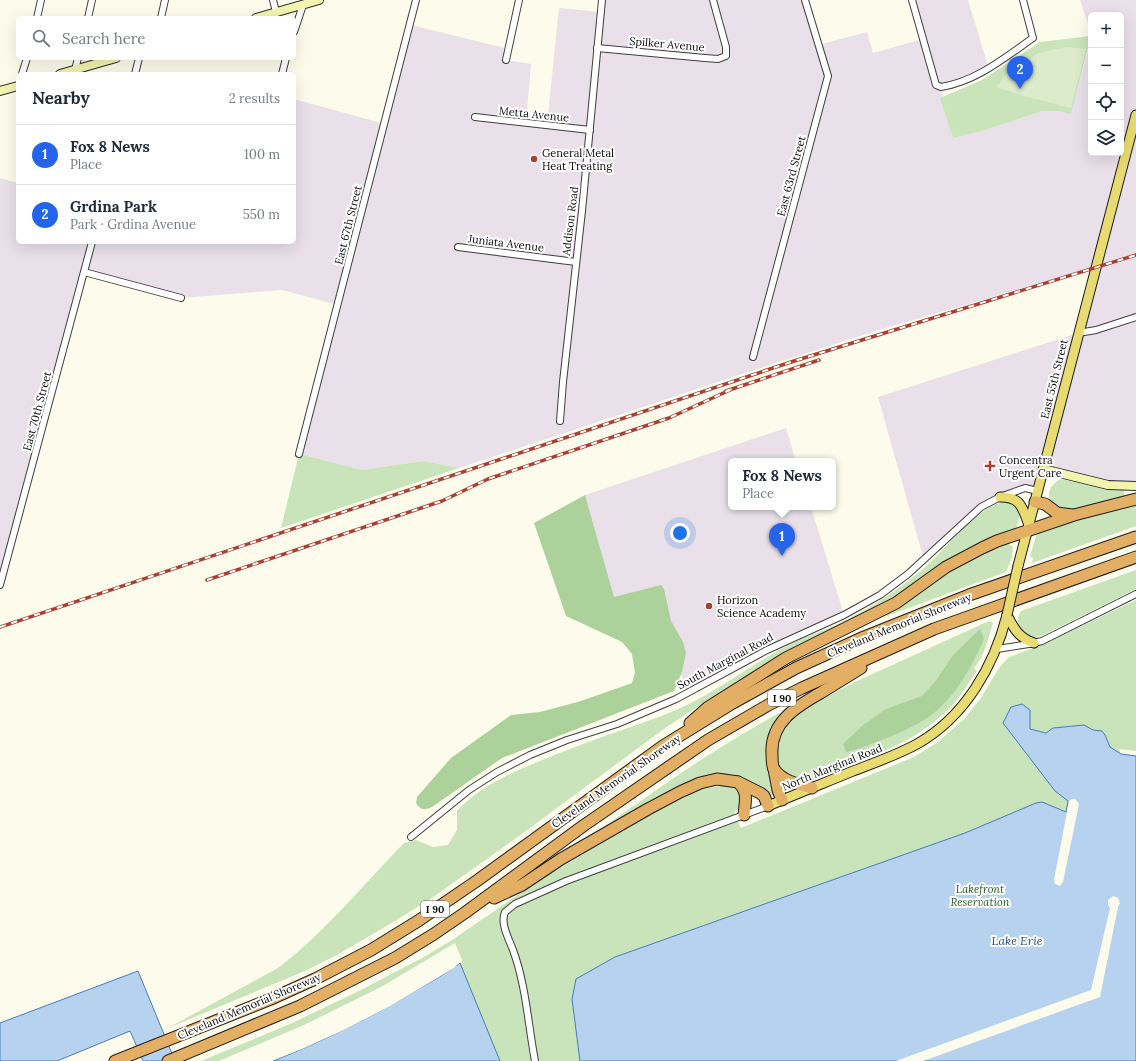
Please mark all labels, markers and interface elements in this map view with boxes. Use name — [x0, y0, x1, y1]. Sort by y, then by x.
map controls — [1088, 12, 1124, 156]
button: + — [1088, 12, 1124, 48]
search box — [16, 16, 296, 60]
icon: search — [30, 27, 52, 49]
text: Search here — [62, 29, 145, 48]
street label: Spilker Avenue — [629, 34, 705, 54]
button: − — [1088, 48, 1124, 84]
pin: 2 — [1007, 56, 1033, 89]
button: locate — [1088, 84, 1124, 120]
text: Nearby — [32, 87, 90, 109]
text: 2 results — [229, 90, 280, 107]
street label: Metta Avenue — [498, 103, 570, 125]
button: layers — [1088, 120, 1124, 156]
street label: East 63rd Street — [774, 134, 809, 218]
text: Fox 8 News — [70, 137, 150, 156]
text: 1 — [42, 146, 48, 163]
text: 100 m — [244, 146, 280, 163]
place label: General Metal Heat Treating — [542, 146, 614, 173]
marker: General Metal Heat Treating — [529, 154, 539, 164]
text: Place — [70, 156, 102, 173]
street label: East 67th Street — [331, 183, 365, 266]
street label: Addison Road — [559, 185, 581, 257]
text: Grdina Park — [70, 197, 157, 216]
text: 2 — [42, 206, 48, 223]
text: 550 m — [243, 206, 280, 223]
text: Park · Grdina Avenue — [70, 216, 196, 233]
street label: Juniata Avenue — [466, 231, 545, 255]
street label: East 55th Street — [1037, 337, 1071, 420]
street label: East 70th Street — [20, 369, 55, 452]
place label: Concentra Urgent Care — [999, 453, 1062, 480]
popup — [728, 458, 836, 510]
marker: Concentra Urgent Care — [984, 460, 996, 472]
text: Fox 8 News — [742, 466, 822, 485]
text: Place — [742, 485, 774, 502]
your location — [670, 523, 690, 543]
pin: 1 — [769, 523, 795, 556]
street label: Cleveland Memorial Shoreway — [825, 590, 973, 660]
place label: Horizon Science Academy — [717, 593, 806, 620]
marker: Horizon Science Academy — [704, 601, 714, 611]
street label: South Marginal Road — [675, 630, 776, 692]
road number: I 90 — [768, 690, 796, 706]
street label: Cleveland Memorial Shoreway — [549, 731, 683, 831]
street label: North Marginal Road — [780, 740, 885, 794]
park label: Lakefront Reservation — [951, 882, 1010, 909]
road number: I 90 — [421, 901, 449, 917]
water label: Lake Erie — [991, 933, 1043, 948]
street label: Cleveland Memorial Shoreway — [175, 969, 323, 1043]

